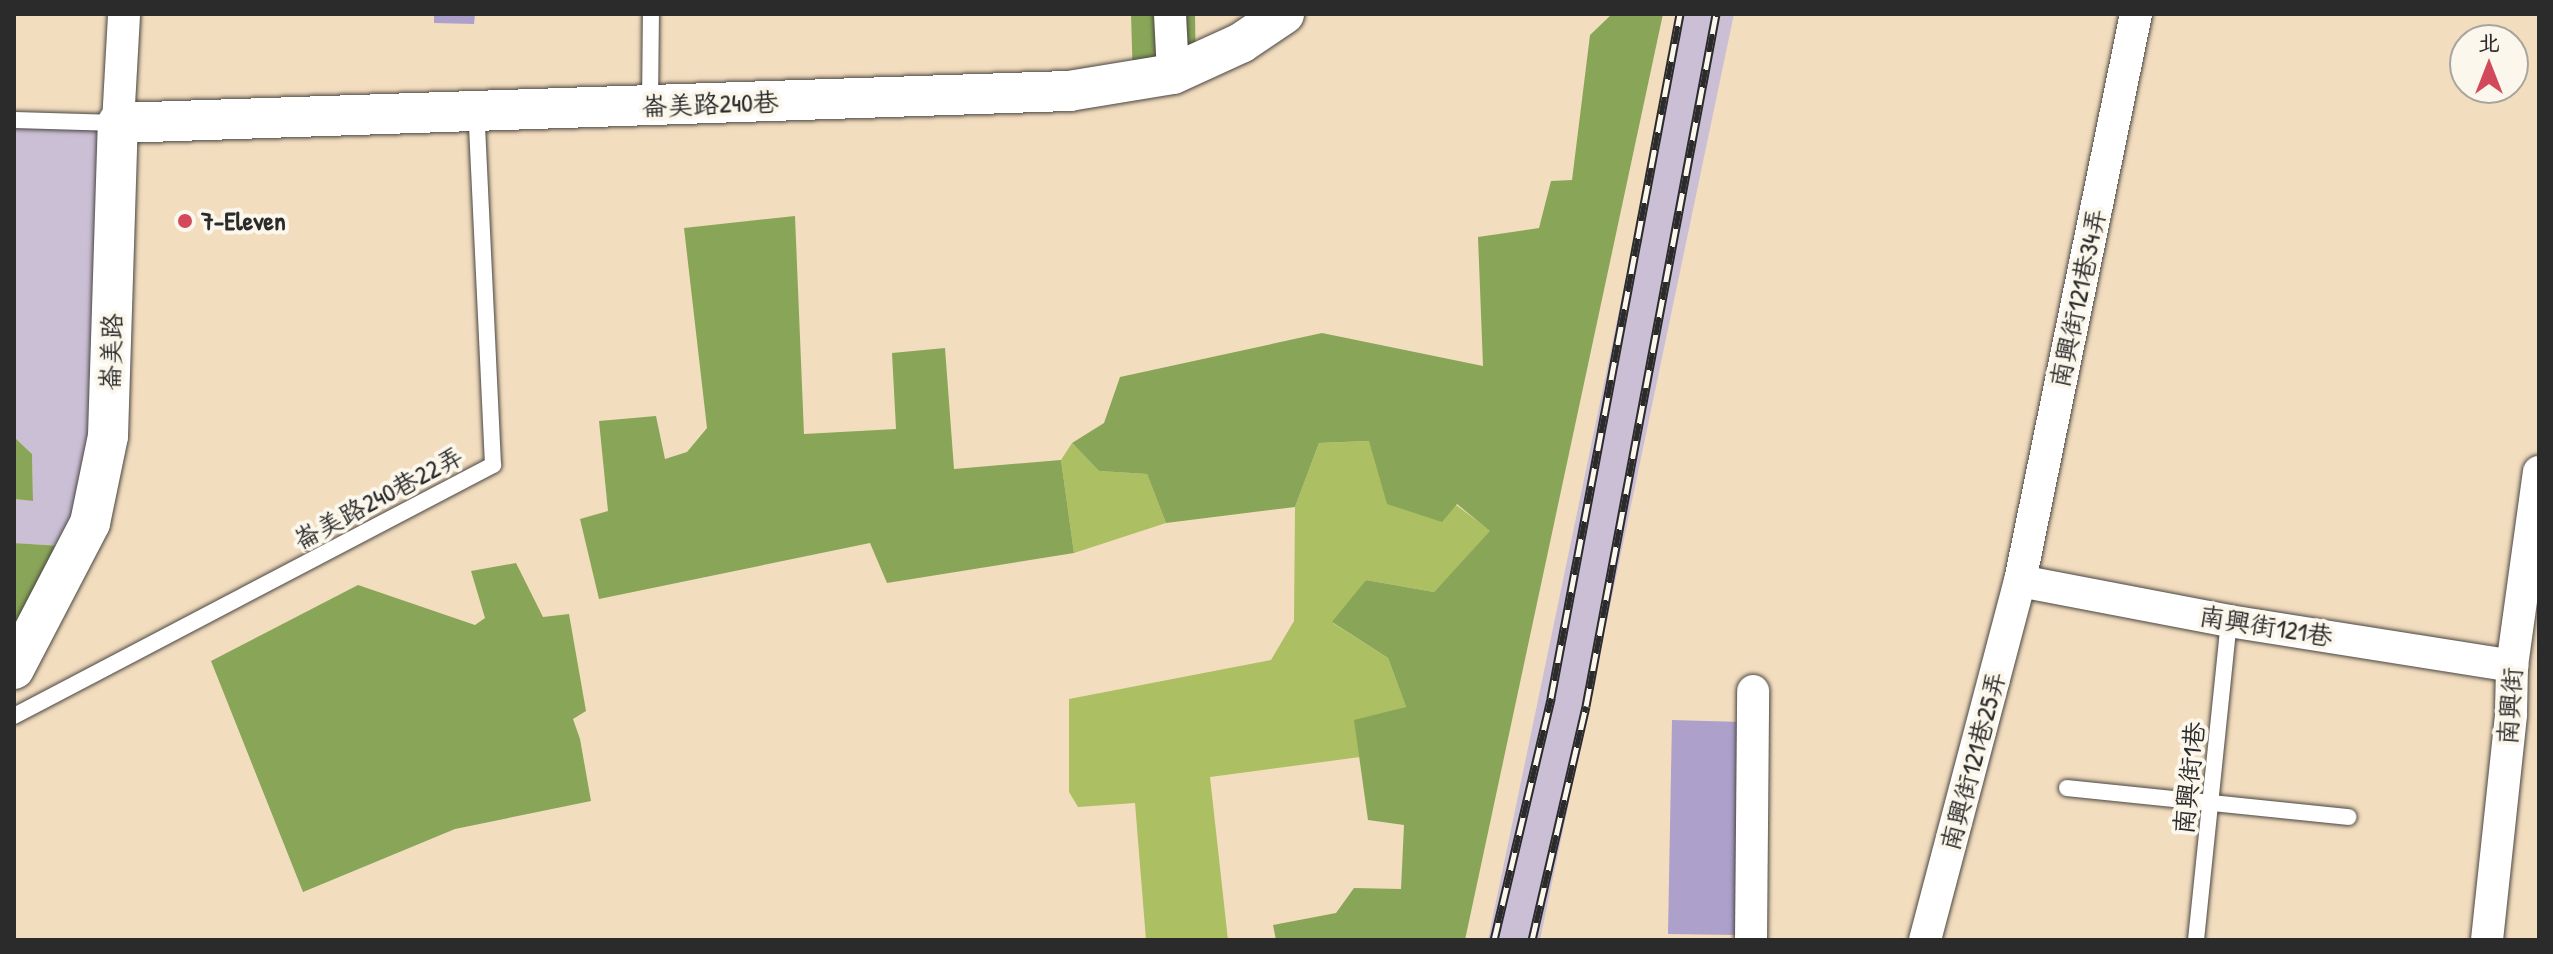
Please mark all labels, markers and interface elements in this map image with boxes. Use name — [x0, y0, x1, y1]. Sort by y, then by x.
north arrow — [2449, 24, 2529, 104]
text: 北 — [2478, 27, 2500, 57]
street label: 崙美路240巷 — [641, 86, 779, 122]
place label: 7-Eleven — [201, 205, 286, 237]
street label: 南興街121巷34弄 — [2044, 206, 2112, 390]
marker: 7-Eleven — [176, 212, 194, 230]
street label: 崙美路 — [94, 312, 128, 392]
street label: 崙美路240巷22弄 — [288, 440, 468, 556]
street label: 南興街121巷 — [2197, 600, 2335, 652]
street label: 南興街 — [2492, 666, 2528, 746]
street label: 南興街121巷25弄 — [1934, 668, 2012, 854]
street label: 南興街1巷 — [2168, 720, 2210, 836]

